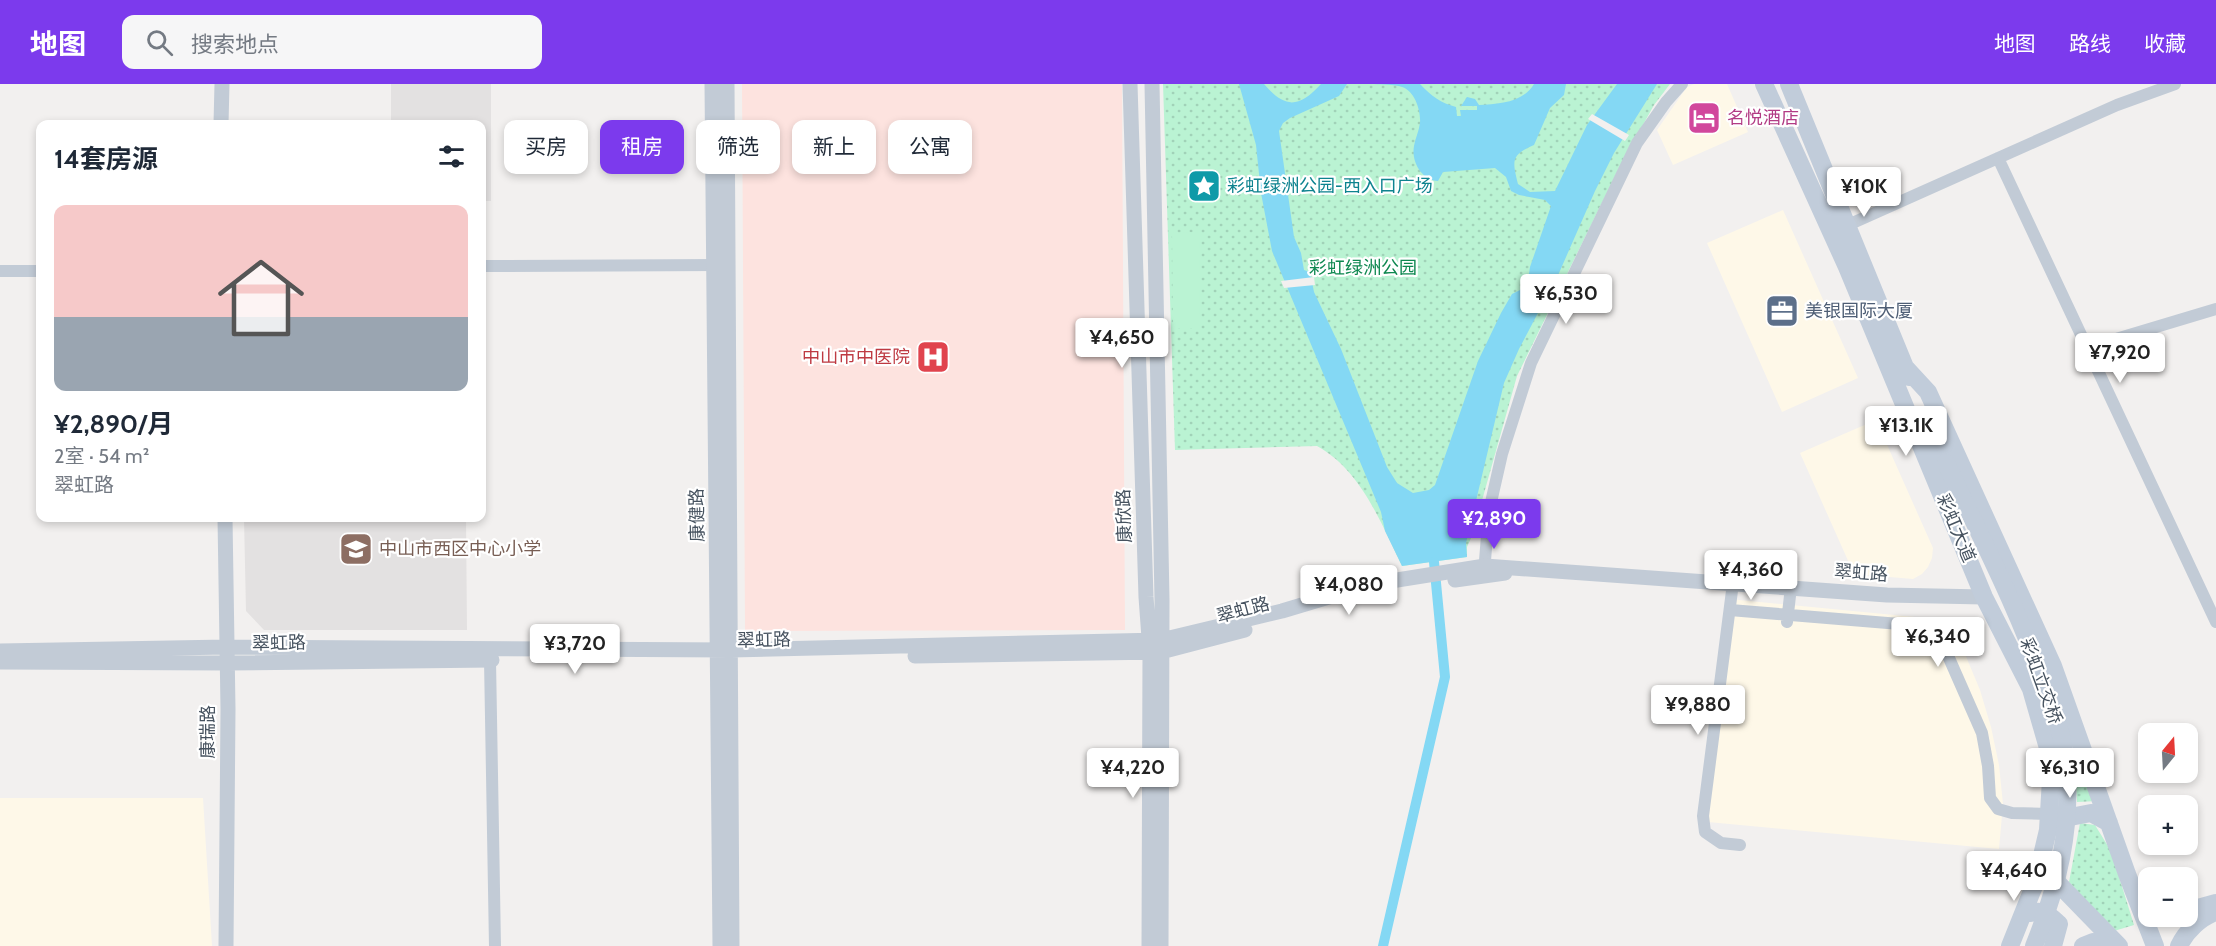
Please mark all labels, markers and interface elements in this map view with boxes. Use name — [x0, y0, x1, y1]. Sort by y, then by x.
search box — [122, 15, 542, 69]
icon: search — [143, 26, 176, 59]
text: 地图 — [30, 27, 86, 61]
text: 搜索地点 — [191, 31, 279, 58]
text: 地图 — [1994, 31, 2036, 56]
text: 路线 — [2069, 31, 2111, 56]
text: 收藏 — [2144, 31, 2186, 56]
hotel icon: 名悦酒店 — [1686, 100, 1722, 136]
place label: 名悦酒店 — [1727, 107, 1799, 129]
chip: 买房 — [504, 120, 588, 174]
chip: 租房 — [600, 120, 684, 174]
chip: 筛选 — [696, 120, 780, 174]
chip: 新上 — [792, 120, 876, 174]
chip: 公寓 — [888, 120, 972, 174]
icon: filters — [435, 140, 468, 173]
text: 14套房源 — [54, 143, 158, 175]
pin: ¥10K — [1828, 167, 1900, 218]
place icon: 彩虹绿洲公园-西入口广场 — [1186, 168, 1222, 204]
text: ¥10K — [1841, 174, 1887, 198]
place label: 彩虹绿洲公园-西入口广场 — [1227, 175, 1433, 197]
icon: home — [207, 244, 315, 352]
park label: 彩虹绿洲公园 — [1309, 257, 1417, 279]
pin: ¥6,530 — [1517, 274, 1615, 325]
text: ¥6,530 — [1534, 281, 1598, 305]
office icon: 美银国际大厦 — [1764, 293, 1800, 329]
place label: 美银国际大厦 — [1805, 300, 1913, 322]
pin: ¥4,650 — [1073, 318, 1171, 369]
text: ¥4,650 — [1089, 325, 1155, 349]
pin: ¥7,920 — [2071, 333, 2169, 384]
hospital icon: 中山市中医院 — [915, 339, 951, 375]
text: ¥7,920 — [2089, 340, 2151, 364]
place label: 中山市中医院 — [802, 346, 910, 368]
pin: ¥13.1K — [1857, 406, 1955, 457]
text: ¥2,890/月 — [54, 408, 173, 440]
text: ¥13.1K — [1879, 413, 1933, 437]
text: 2室 · 54 m² — [54, 444, 149, 468]
text: 翠虹路 — [54, 473, 114, 497]
street label: 康健路 — [686, 488, 708, 542]
street label: 康欣路 — [1112, 489, 1136, 543]
street label: 彩虹大道 — [1932, 491, 1980, 565]
pin: ¥2,890 — [1445, 499, 1543, 550]
text: ¥2,890 — [1462, 506, 1526, 530]
school or university icon: 中山市西区中心小学 — [338, 531, 374, 567]
place label: 中山市西区中心小学 — [379, 538, 541, 560]
pin: ¥4,360 — [1702, 550, 1800, 601]
text: ¥4,360 — [1718, 557, 1784, 581]
street label: 翠虹路 — [1833, 560, 1889, 586]
pin: ¥4,080 — [1300, 565, 1398, 616]
text: ¥4,080 — [1314, 572, 1384, 596]
street label: 翠虹路 — [1214, 592, 1272, 628]
pin: ¥6,340 — [1889, 617, 1987, 668]
pin: ¥3,720 — [526, 624, 624, 675]
text: ¥6,340 — [1905, 624, 1971, 648]
street label: 翠虹路 — [737, 629, 791, 651]
text: ¥3,720 — [544, 631, 606, 655]
street label: 翠虹路 — [252, 632, 306, 654]
street label: 彩虹立交桥 — [2015, 635, 2067, 727]
pin: ¥9,880 — [1649, 685, 1747, 736]
text: ¥9,880 — [1665, 692, 1731, 716]
street label: 康瑞路 — [197, 705, 219, 759]
north arrow — [2138, 723, 2198, 783]
map controls — [2138, 723, 2198, 927]
pin: ¥4,220 — [1084, 748, 1182, 799]
pin: ¥6,310 — [2021, 748, 2119, 799]
text: ¥4,220 — [1101, 755, 1165, 779]
text: ¥6,310 — [2040, 755, 2100, 779]
button: + — [2138, 795, 2198, 855]
pin: ¥4,640 — [1965, 851, 2063, 902]
text: ¥4,640 — [1981, 858, 2047, 882]
button: − — [2138, 867, 2198, 927]

